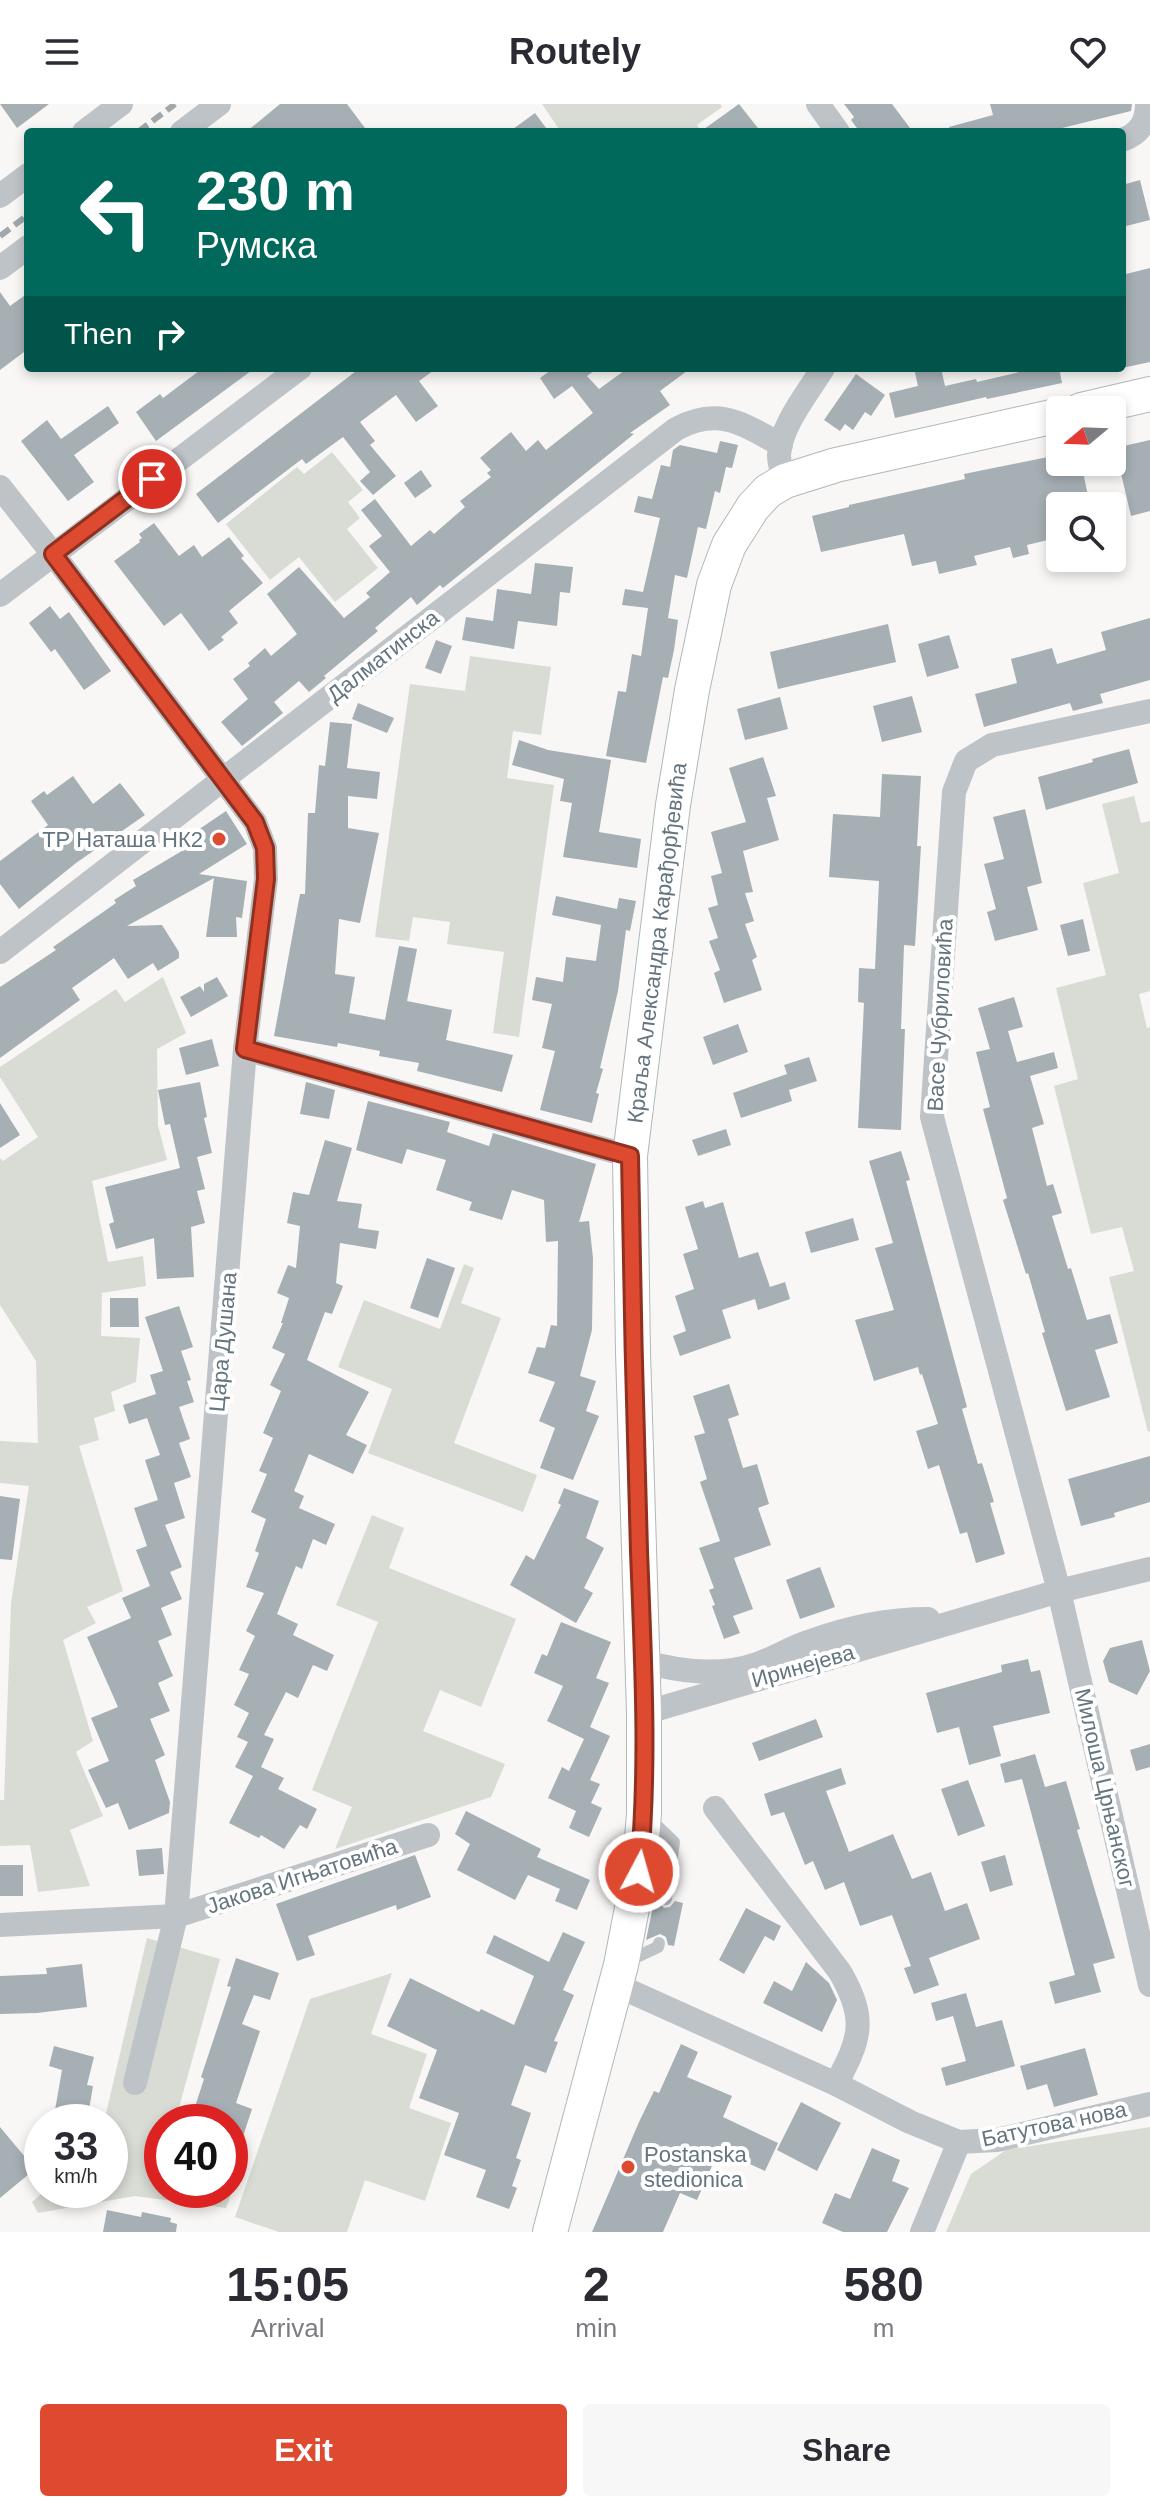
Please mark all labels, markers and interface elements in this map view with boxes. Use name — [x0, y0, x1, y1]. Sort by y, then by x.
icon: menu — [40, 30, 84, 74]
icon: heart — [1066, 30, 1110, 74]
text: Routely — [509, 31, 641, 72]
text: 230 m — [196, 159, 355, 222]
icon: left — [64, 160, 168, 264]
text: Румска — [196, 225, 317, 266]
icon: right — [148, 312, 192, 356]
text: Then — [64, 317, 132, 350]
north arrow — [1046, 396, 1126, 476]
map controls — [1046, 396, 1126, 572]
pin — [118, 445, 186, 513]
icon: arrive — [130, 457, 174, 501]
button: search — [1046, 492, 1126, 572]
street label: Далматинска — [322, 604, 444, 707]
street label: Краља Александра Карађорђевића — [622, 761, 692, 1125]
place label: ТР Наташа НК2 — [42, 827, 203, 852]
marker: ТР Наташа НК2 — [210, 830, 228, 848]
street label: Васе Чубриловића — [922, 917, 958, 1112]
street label: Цара Душана — [204, 1270, 242, 1413]
street label: Иринејева — [749, 1639, 858, 1693]
street label: Милоша Црњанског — [1070, 1686, 1140, 1890]
position arrow — [597, 1830, 681, 1914]
street label: Јакова Игњатовића — [203, 1833, 401, 1919]
street label: Батутова нова — [979, 2096, 1129, 2152]
speed limit sign: 40 — [144, 2104, 248, 2208]
text: 33 — [54, 2124, 98, 2168]
place label: Postanska stedionica — [644, 2142, 747, 2192]
marker: Postanska stedionica — [619, 2158, 637, 2176]
text: km/h — [54, 2165, 98, 2187]
text: 15:05 — [226, 2258, 349, 2311]
text: 2 — [583, 2258, 610, 2311]
text: 580 — [844, 2258, 924, 2311]
text: Arrival — [251, 2313, 325, 2343]
text: min — [575, 2313, 617, 2343]
text: m — [873, 2313, 894, 2343]
button: Exit — [40, 2404, 567, 2496]
button: Share — [583, 2404, 1110, 2496]

